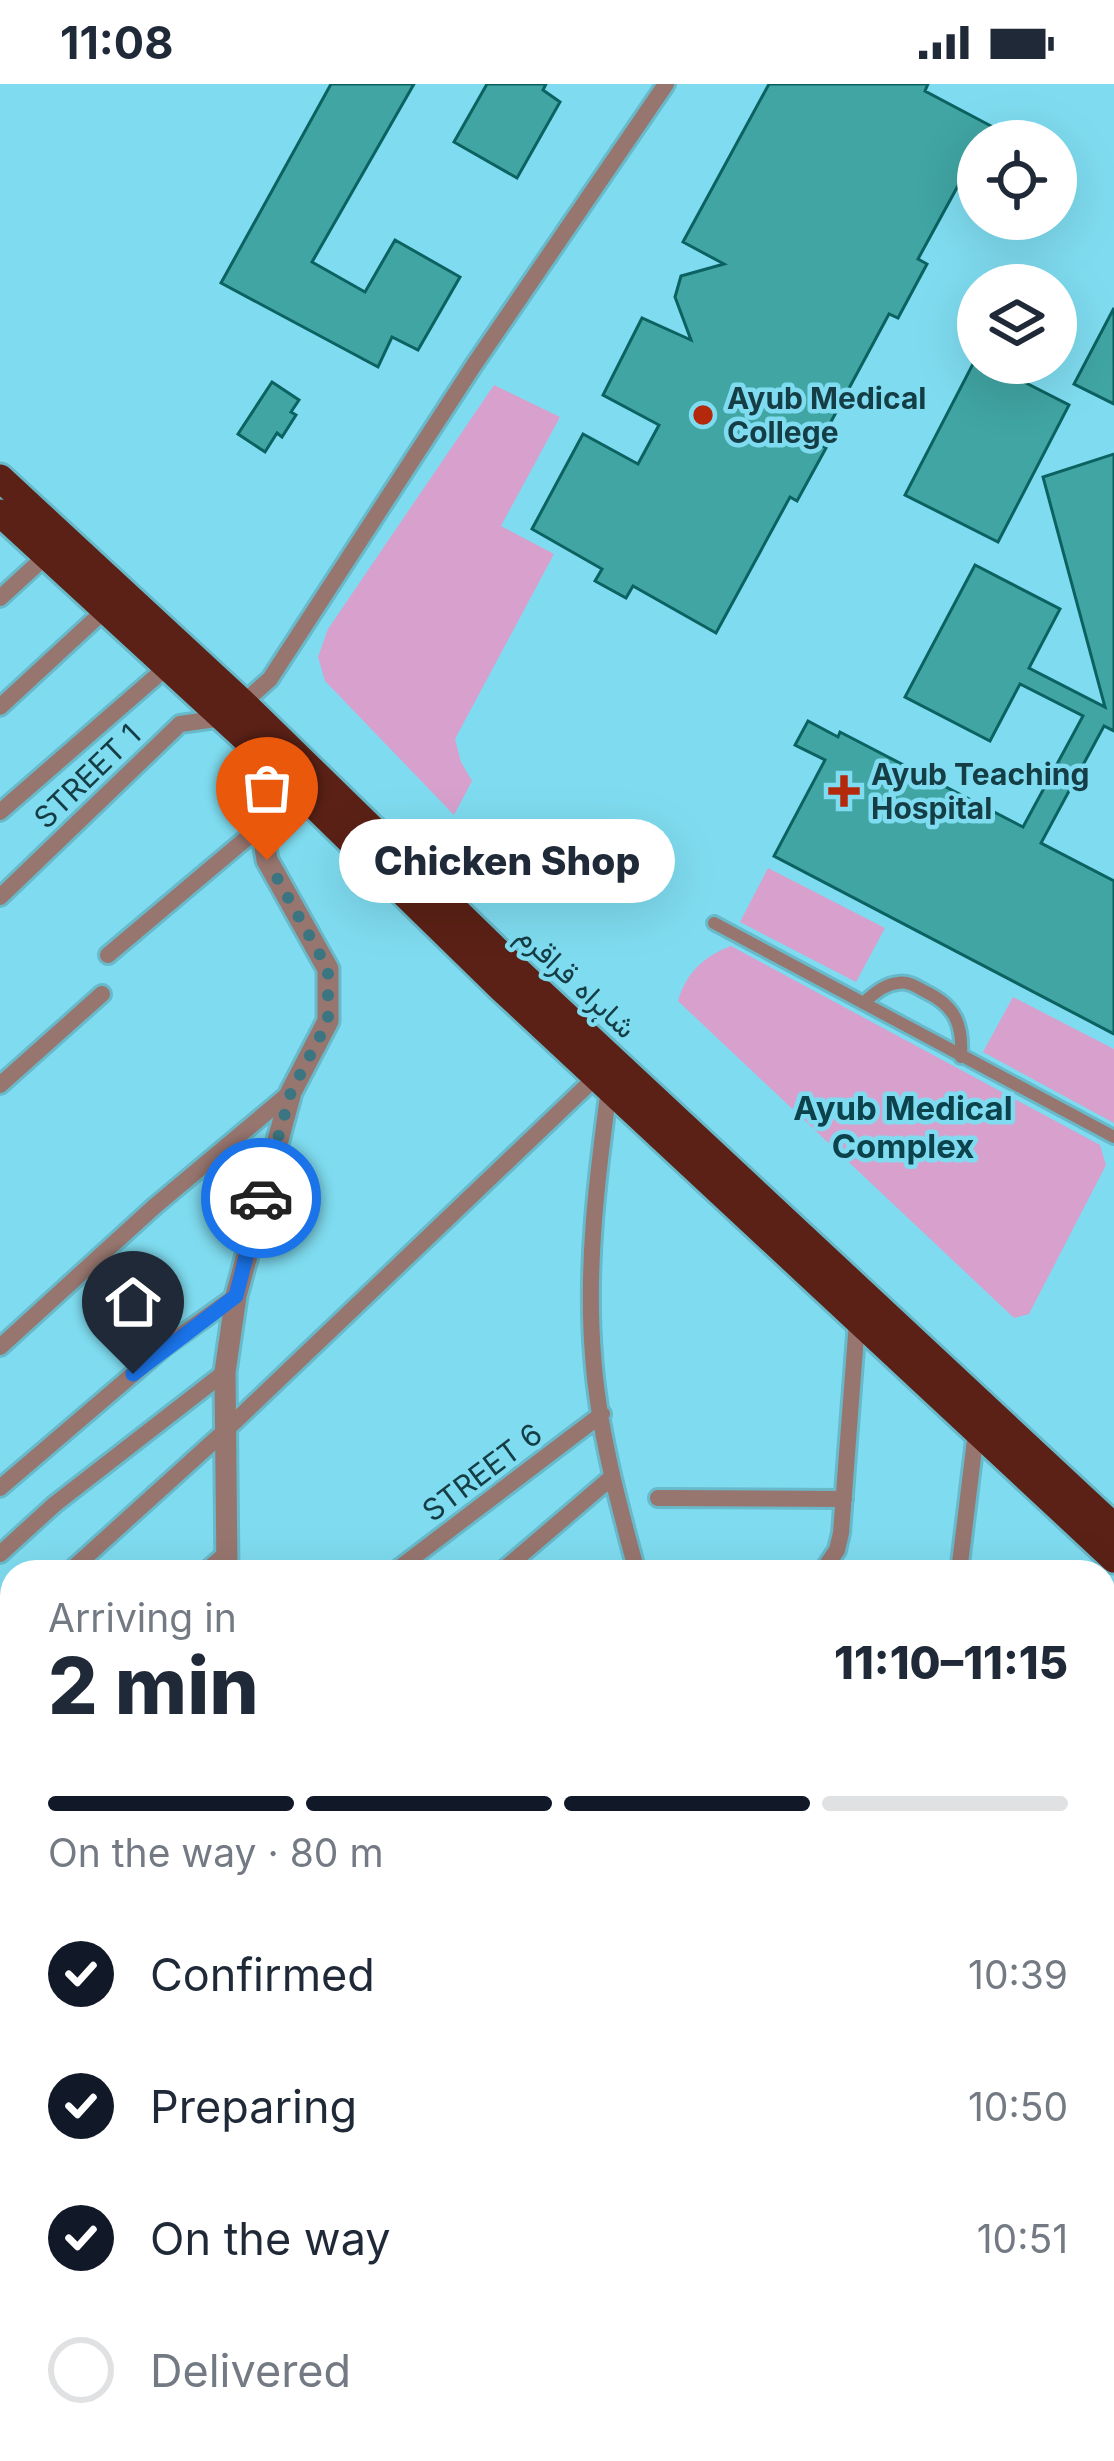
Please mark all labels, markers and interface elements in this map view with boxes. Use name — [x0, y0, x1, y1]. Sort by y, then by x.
text: 11:08 — [60, 15, 173, 70]
map controls — [957, 120, 1077, 384]
button: locate — [957, 120, 1077, 240]
button: layers — [957, 264, 1077, 384]
place label: Ayub Medical College — [727, 380, 926, 450]
marker: Ayub Medical College — [690, 402, 716, 428]
street label: STREET 1 — [26, 717, 148, 835]
pin — [216, 737, 318, 860]
icon: bag — [234, 755, 300, 821]
place label: Ayub Teaching Hospital — [871, 756, 1089, 826]
marker: Ayub Teaching Hospital — [828, 775, 860, 807]
callout: Chicken Shop — [339, 818, 675, 902]
text: Chicken Shop — [374, 837, 640, 884]
street label: شاہراہ قراقرم — [509, 917, 644, 1047]
district label: Ayub Medical Complex — [793, 1088, 1013, 1166]
courier — [201, 1138, 321, 1258]
icon: car — [228, 1165, 294, 1231]
pin — [82, 1251, 184, 1374]
icon: home — [100, 1269, 166, 1335]
street label: STREET 6 — [415, 1415, 549, 1529]
text: Arriving in — [48, 1594, 237, 1641]
text: 11:10–11:15 — [834, 1635, 1068, 1690]
text: 2 min — [48, 1638, 259, 1733]
text: On the way · 80 m — [48, 1829, 384, 1876]
icon: check — [48, 1941, 114, 2007]
text: Confirmed — [150, 1947, 375, 2002]
text: 10:39 — [968, 1951, 1068, 1998]
icon: check — [48, 2073, 114, 2139]
text: Preparing — [150, 2079, 357, 2134]
text: 10:50 — [968, 2083, 1068, 2130]
icon: check — [48, 2205, 114, 2271]
text: On the way — [150, 2211, 391, 2266]
text: 10:51 — [977, 2215, 1068, 2262]
text: Delivered — [150, 2343, 351, 2398]

